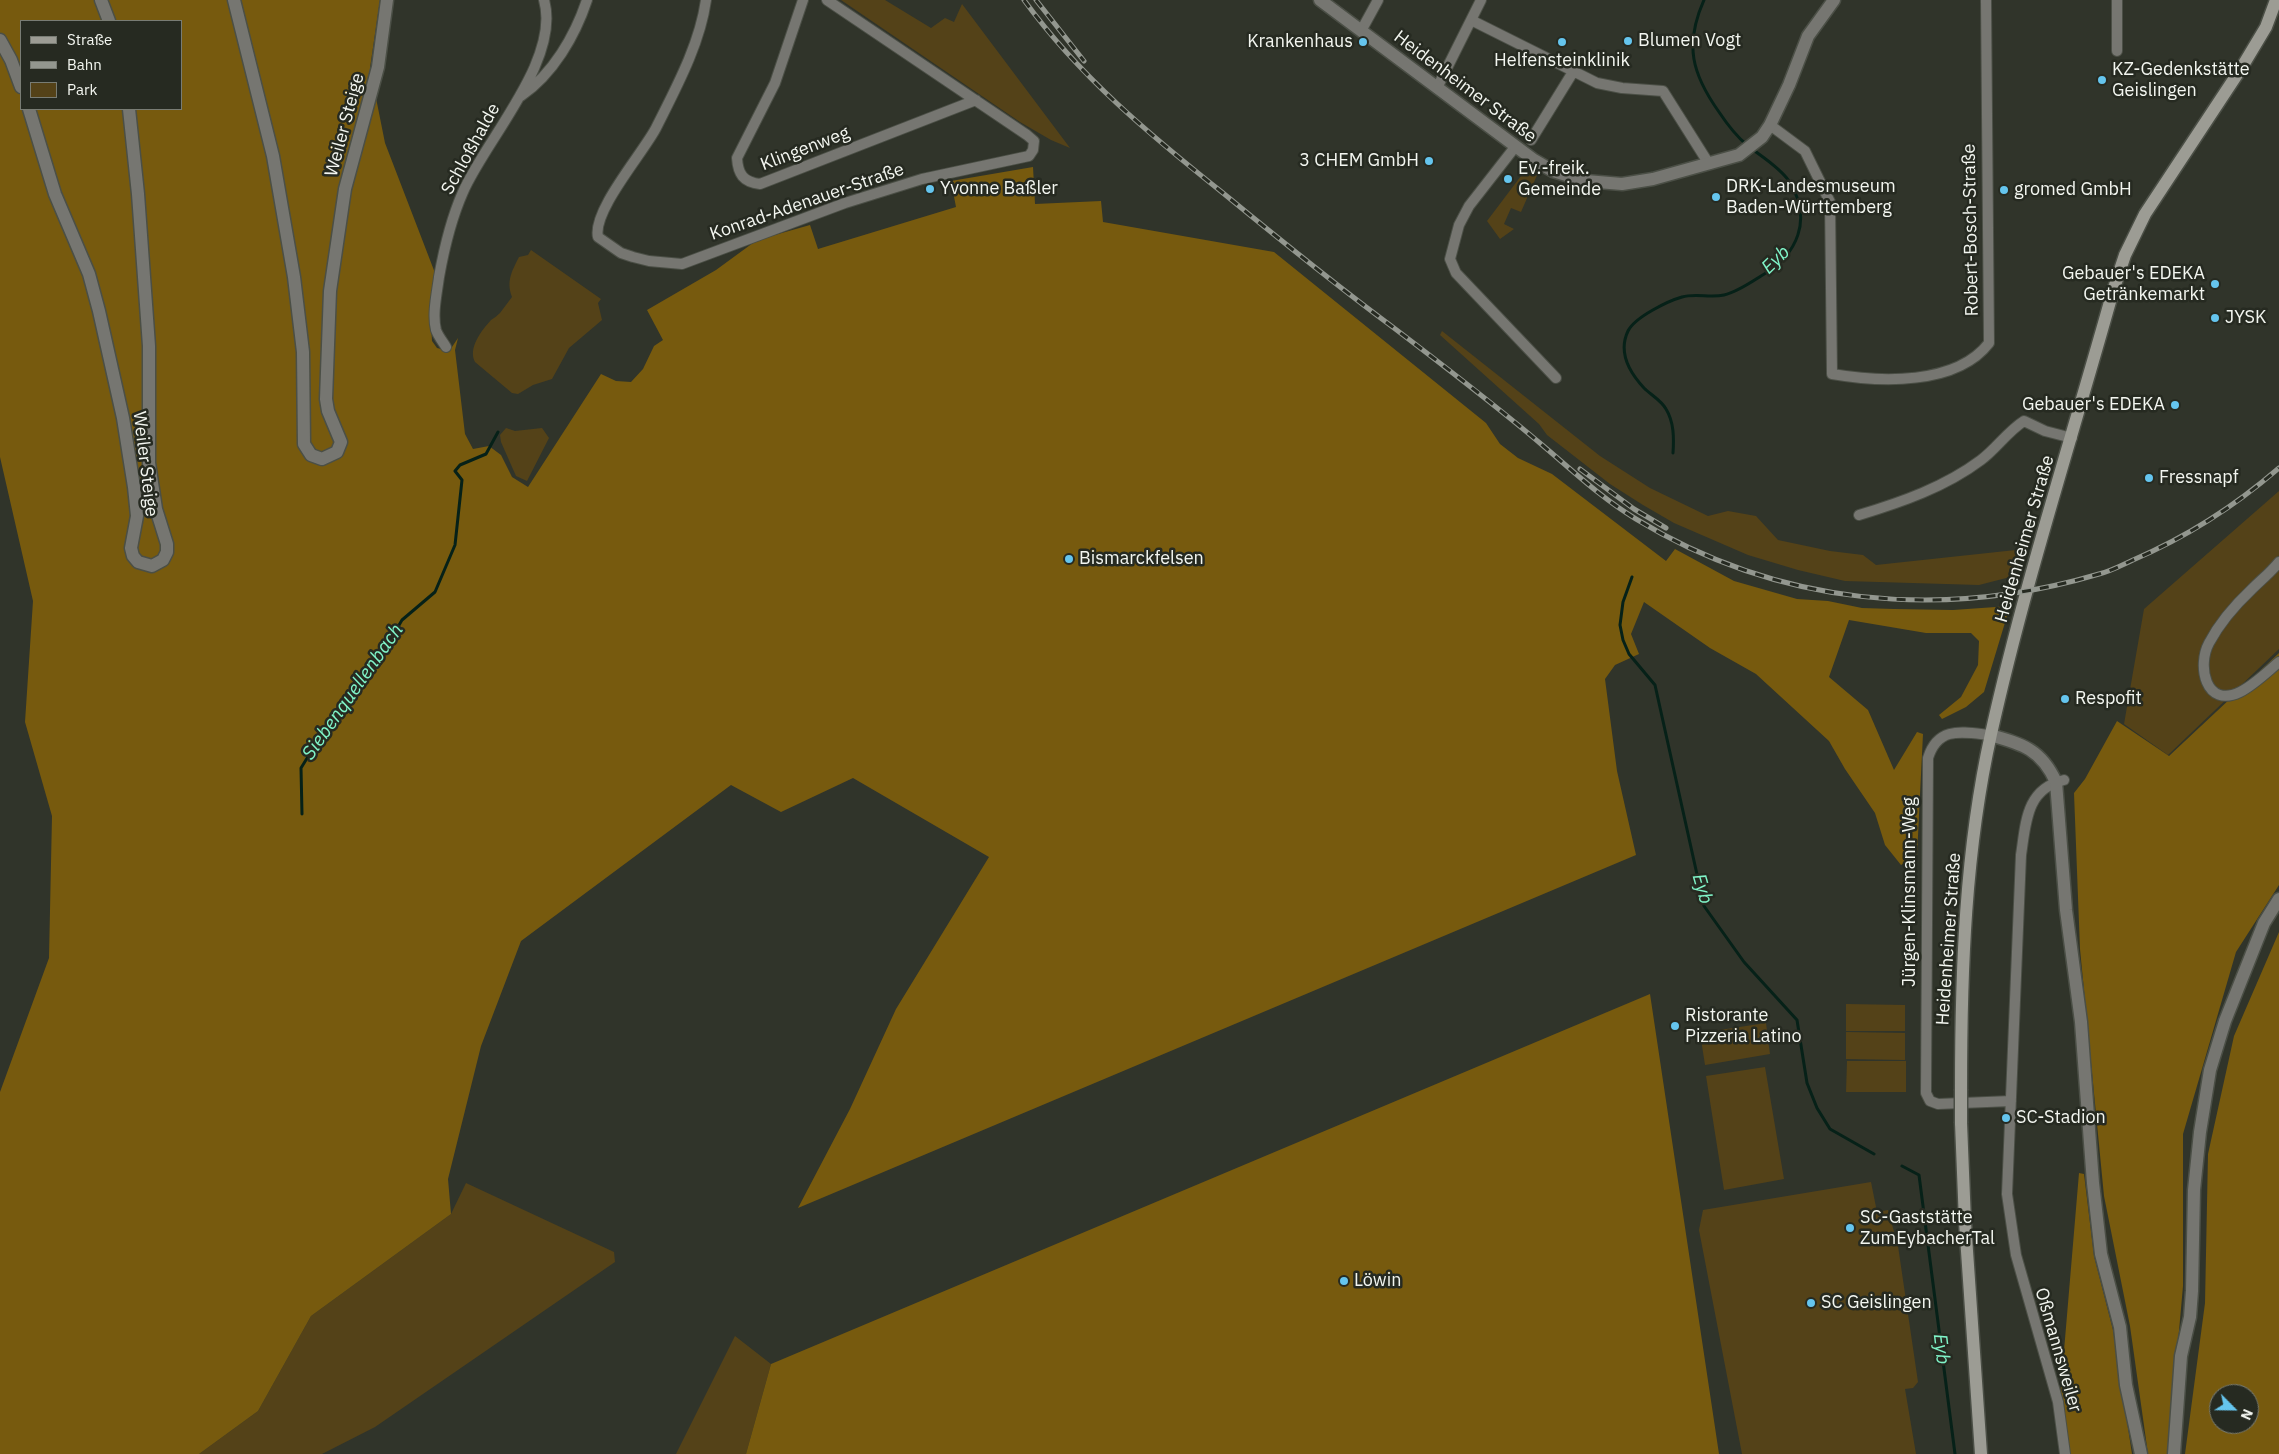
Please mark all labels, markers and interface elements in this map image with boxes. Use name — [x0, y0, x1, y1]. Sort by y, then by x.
legend — [20, 20, 182, 110]
street label: Heidenheimer Straße — [1389, 26, 1541, 148]
text: Straße — [67, 30, 112, 49]
place label: Blumen Vogt — [1638, 30, 1741, 52]
place label: Krankenhaus — [1247, 31, 1353, 53]
marker: Blumen Vogt — [1622, 35, 1634, 47]
marker: Krankenhaus — [1357, 36, 1369, 48]
marker: Helfensteinklinik — [1556, 36, 1568, 48]
place label: Helfensteinklinik — [1494, 50, 1630, 72]
text: Bahn — [67, 55, 102, 74]
place label: KZ-Gedenkstätte Geislingen — [2112, 59, 2250, 102]
street label: Weiler Steige — [321, 71, 369, 179]
marker: KZ-Gedenkstätte Geislingen — [2096, 74, 2108, 86]
text: Park — [67, 80, 97, 99]
street label: Schloßhalde — [437, 100, 505, 198]
street label: Klingenweg — [757, 122, 853, 176]
street label: Robert-Bosch-Straße — [1959, 144, 1983, 316]
place label: 3 CHEM GmbH — [1299, 150, 1419, 172]
marker: 3 CHEM GmbH — [1423, 155, 1435, 167]
place label: Ev.-freik. Gemeinde — [1518, 158, 1601, 200]
street label: Konrad-Adenauer-Straße — [707, 159, 907, 245]
marker: Ev.-freik. Gemeinde — [1502, 173, 1514, 185]
place label: DRK-Landesmuseum Baden-Württemberg — [1726, 176, 1896, 218]
place label: Yvonne Baßler — [940, 178, 1058, 200]
place label: gromed GmbH — [2014, 179, 2132, 201]
marker: Yvonne Baßler — [924, 183, 936, 195]
marker: gromed GmbH — [1998, 184, 2010, 196]
marker: DRK-Landesmuseum Baden-Württemberg — [1710, 191, 1722, 203]
water label: Eyb — [1757, 241, 1795, 279]
place label: Gebauer's EDEKA Getränkemarkt — [2062, 263, 2205, 306]
marker: Gebauer's EDEKA Getränkemarkt — [2209, 278, 2221, 290]
place label: JYSK — [2225, 307, 2266, 329]
marker: JYSK — [2209, 312, 2221, 324]
place label: Gebauer's EDEKA — [2022, 394, 2165, 416]
marker: Gebauer's EDEKA — [2169, 399, 2181, 411]
street label: Weiler Steige — [128, 410, 162, 518]
street label: Heidenheimer Straße — [1991, 453, 2059, 625]
place label: Fressnapf — [2159, 467, 2239, 489]
marker: Fressnapf — [2143, 472, 2155, 484]
place label: Bismarckfelsen — [1079, 548, 1204, 570]
marker: Bismarckfelsen — [1063, 553, 1075, 565]
water label: Siebenquellenbach — [298, 620, 408, 764]
place label: Respofit — [2075, 688, 2142, 710]
marker: Respofit — [2059, 693, 2071, 705]
street label: Jürgen-Klinsmann-Weg — [1899, 797, 1921, 987]
street label: Heidenheimer Straße — [1932, 852, 1966, 1026]
water label: Eyb — [1687, 871, 1717, 907]
place label: Ristorante Pizzeria Latino — [1685, 1005, 1802, 1048]
marker: Ristorante Pizzeria Latino — [1669, 1020, 1681, 1032]
place label: SC-Stadion — [2016, 1107, 2106, 1129]
marker: SC-Stadion — [2000, 1112, 2012, 1124]
place label: SC-Gaststätte ZumEybacherTal — [1860, 1207, 1995, 1250]
marker: SC-Gaststätte ZumEybacherTal — [1844, 1222, 1856, 1234]
place label: Löwin — [1354, 1270, 1401, 1292]
marker: Löwin — [1338, 1275, 1350, 1287]
street label: Oßmannsweiler — [2030, 1285, 2086, 1415]
place label: SC Geislingen — [1821, 1292, 1932, 1314]
marker: SC Geislingen — [1805, 1297, 1817, 1309]
water label: Eyb — [1928, 1332, 1954, 1366]
north arrow — [2209, 1384, 2259, 1434]
text: N — [2237, 1406, 2257, 1423]

